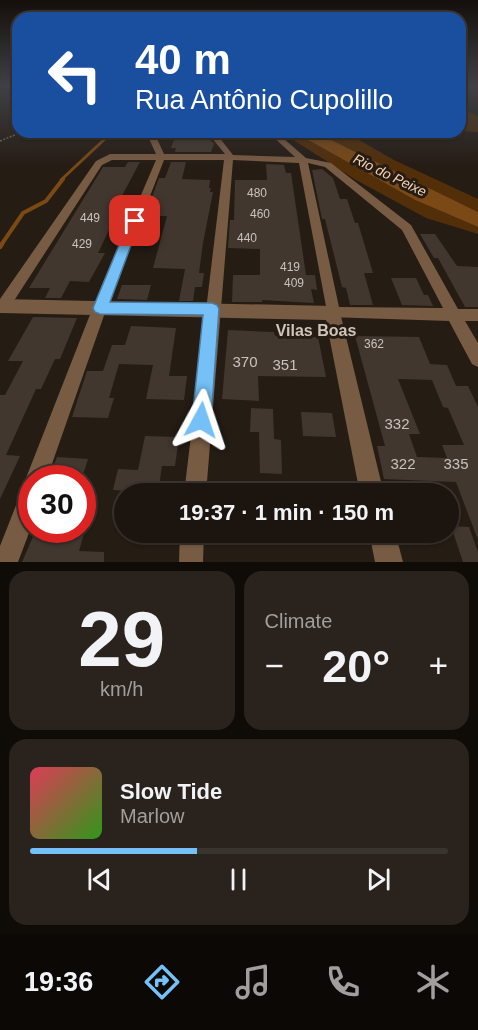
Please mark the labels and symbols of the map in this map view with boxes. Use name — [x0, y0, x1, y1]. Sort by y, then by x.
water label: Rio do Peixe — [351, 150, 429, 200]
house number: 480 — [247, 186, 267, 200]
pin — [109, 195, 160, 246]
house number: 460 — [250, 207, 270, 221]
house number: 449 — [80, 211, 100, 225]
house number: 440 — [237, 231, 257, 245]
house number: 429 — [72, 237, 92, 251]
house number: 419 — [280, 260, 300, 274]
house number: 409 — [284, 276, 304, 290]
district label: Vilas Boas — [276, 322, 356, 339]
house number: 362 — [364, 337, 384, 351]
house number: 370 — [232, 353, 258, 370]
house number: 351 — [272, 356, 298, 373]
position arrow — [169, 388, 233, 452]
house number: 332 — [384, 415, 410, 432]
house number: 322 — [390, 455, 416, 472]
house number: 335 — [443, 455, 469, 472]
speed limit sign: 30 — [18, 465, 96, 543]

